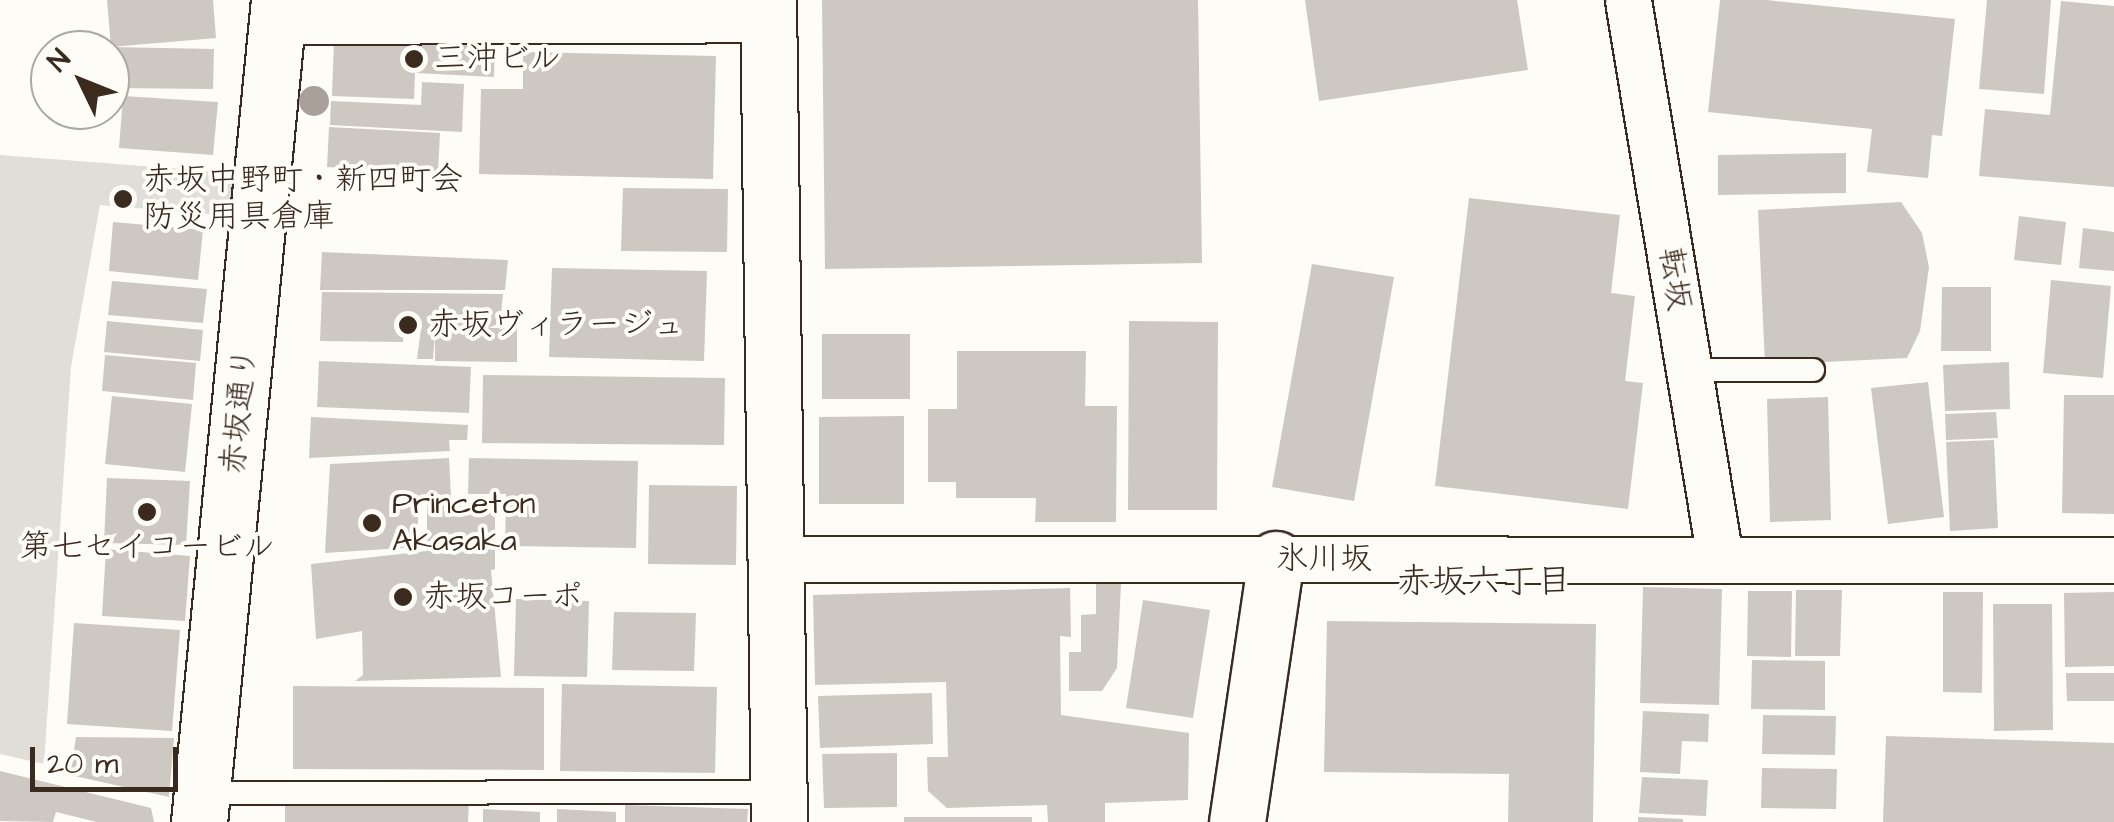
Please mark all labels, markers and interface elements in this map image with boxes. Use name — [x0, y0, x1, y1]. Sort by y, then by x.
north arrow — [30, 30, 130, 130]
place label: 三沖ビル — [434, 40, 562, 78]
text: N — [39, 41, 79, 80]
marker: 三沖ビル — [403, 48, 425, 70]
place label: 赤坂中野町・新四町会 防災用具倉庫 — [143, 162, 463, 237]
marker: 赤坂中野町・新四町会 防災用具倉庫 — [112, 188, 134, 210]
street label: 転坂 — [1650, 244, 1698, 314]
place label: 赤坂ヴィラージュ — [428, 306, 684, 344]
marker: 赤坂ヴィラージュ — [397, 314, 419, 336]
street label: 赤坂通り — [214, 345, 266, 477]
place label: Princeton Akasaka — [392, 486, 535, 561]
marker: 第七セイコービル — [136, 501, 158, 523]
marker: Princeton Akasaka — [361, 512, 383, 534]
place label: 第七セイコービル — [19, 528, 275, 566]
street label: 氷川坂 — [1276, 540, 1372, 578]
district label: 赤坂六丁目 — [1397, 561, 1571, 603]
place label: 赤坂コーポ — [423, 578, 583, 616]
marker: 赤坂コーポ — [392, 586, 414, 608]
scale bar — [35, 727, 182, 789]
text: 20 m — [47, 743, 118, 785]

